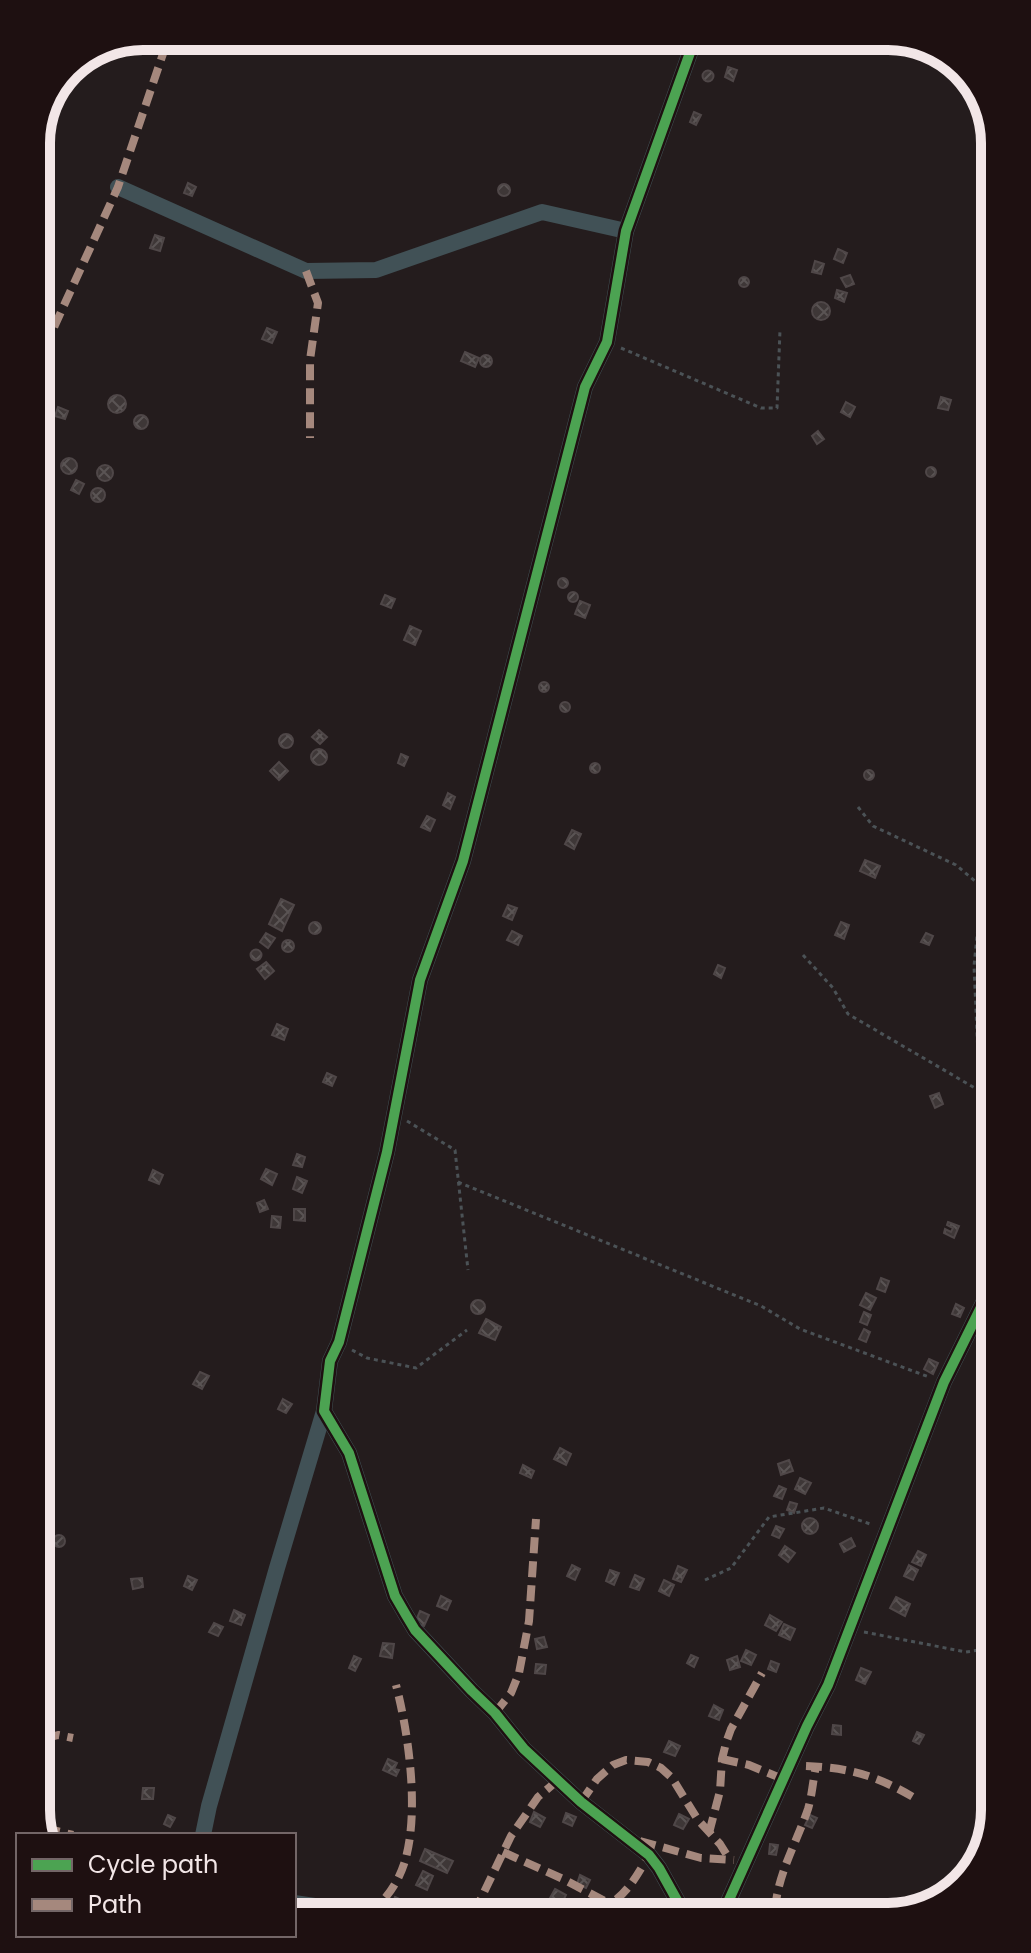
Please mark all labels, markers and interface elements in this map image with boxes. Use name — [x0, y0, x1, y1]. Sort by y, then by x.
legend — [16, 1833, 296, 1937]
text: Cycle path — [88, 1848, 218, 1881]
text: Path — [88, 1888, 142, 1921]

